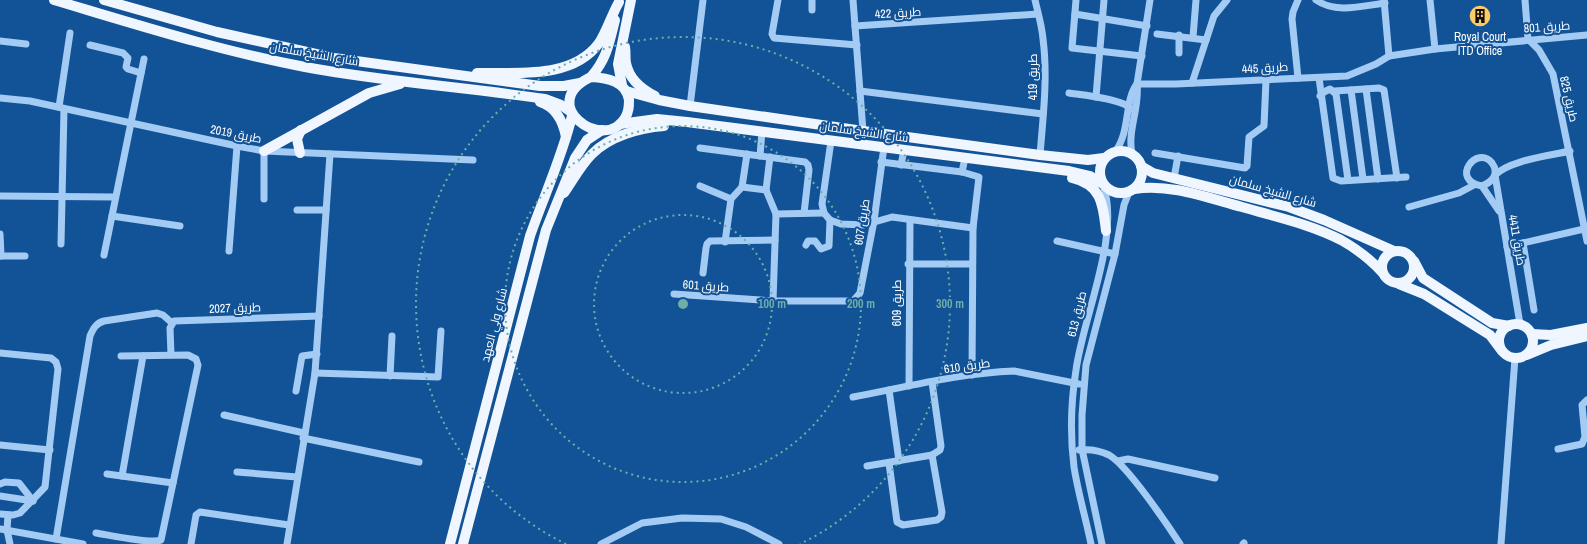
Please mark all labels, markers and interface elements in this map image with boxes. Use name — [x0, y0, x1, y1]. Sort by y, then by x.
building icon: Royal Court ITD Office — [1467, 3, 1493, 29]
street label: طريق 422 — [874, 4, 922, 22]
street label: طريق 801 — [1523, 17, 1571, 37]
place label: Royal Court ITD Office — [1454, 29, 1506, 59]
street label: شارع الشيخ سلمان — [268, 38, 360, 70]
street label: طريق 419 — [1025, 54, 1041, 100]
street label: طريق 445 — [1241, 59, 1289, 77]
street label: طريق 825 — [1556, 75, 1582, 124]
street label: شارع الشيخ سلمان — [818, 118, 910, 146]
street label: طريق 2019 — [209, 121, 263, 147]
street label: شارع الشيخ سلمان — [1228, 171, 1318, 211]
street label: طريق 607 — [850, 198, 874, 246]
street label: طريق 4411 — [1505, 213, 1529, 267]
street label: طريق 601 — [682, 276, 730, 296]
street label: طريق 609 — [889, 280, 905, 326]
street label: شارع ولي العهد — [477, 286, 513, 364]
street label: طريق 613 — [1064, 289, 1090, 339]
text: 100 m — [758, 296, 786, 312]
text: 200 m — [847, 296, 875, 312]
text: 300 m — [936, 296, 964, 312]
centre of rings — [676, 297, 690, 311]
street label: طريق 2027 — [209, 299, 261, 317]
street label: طريق 610 — [943, 355, 991, 377]

